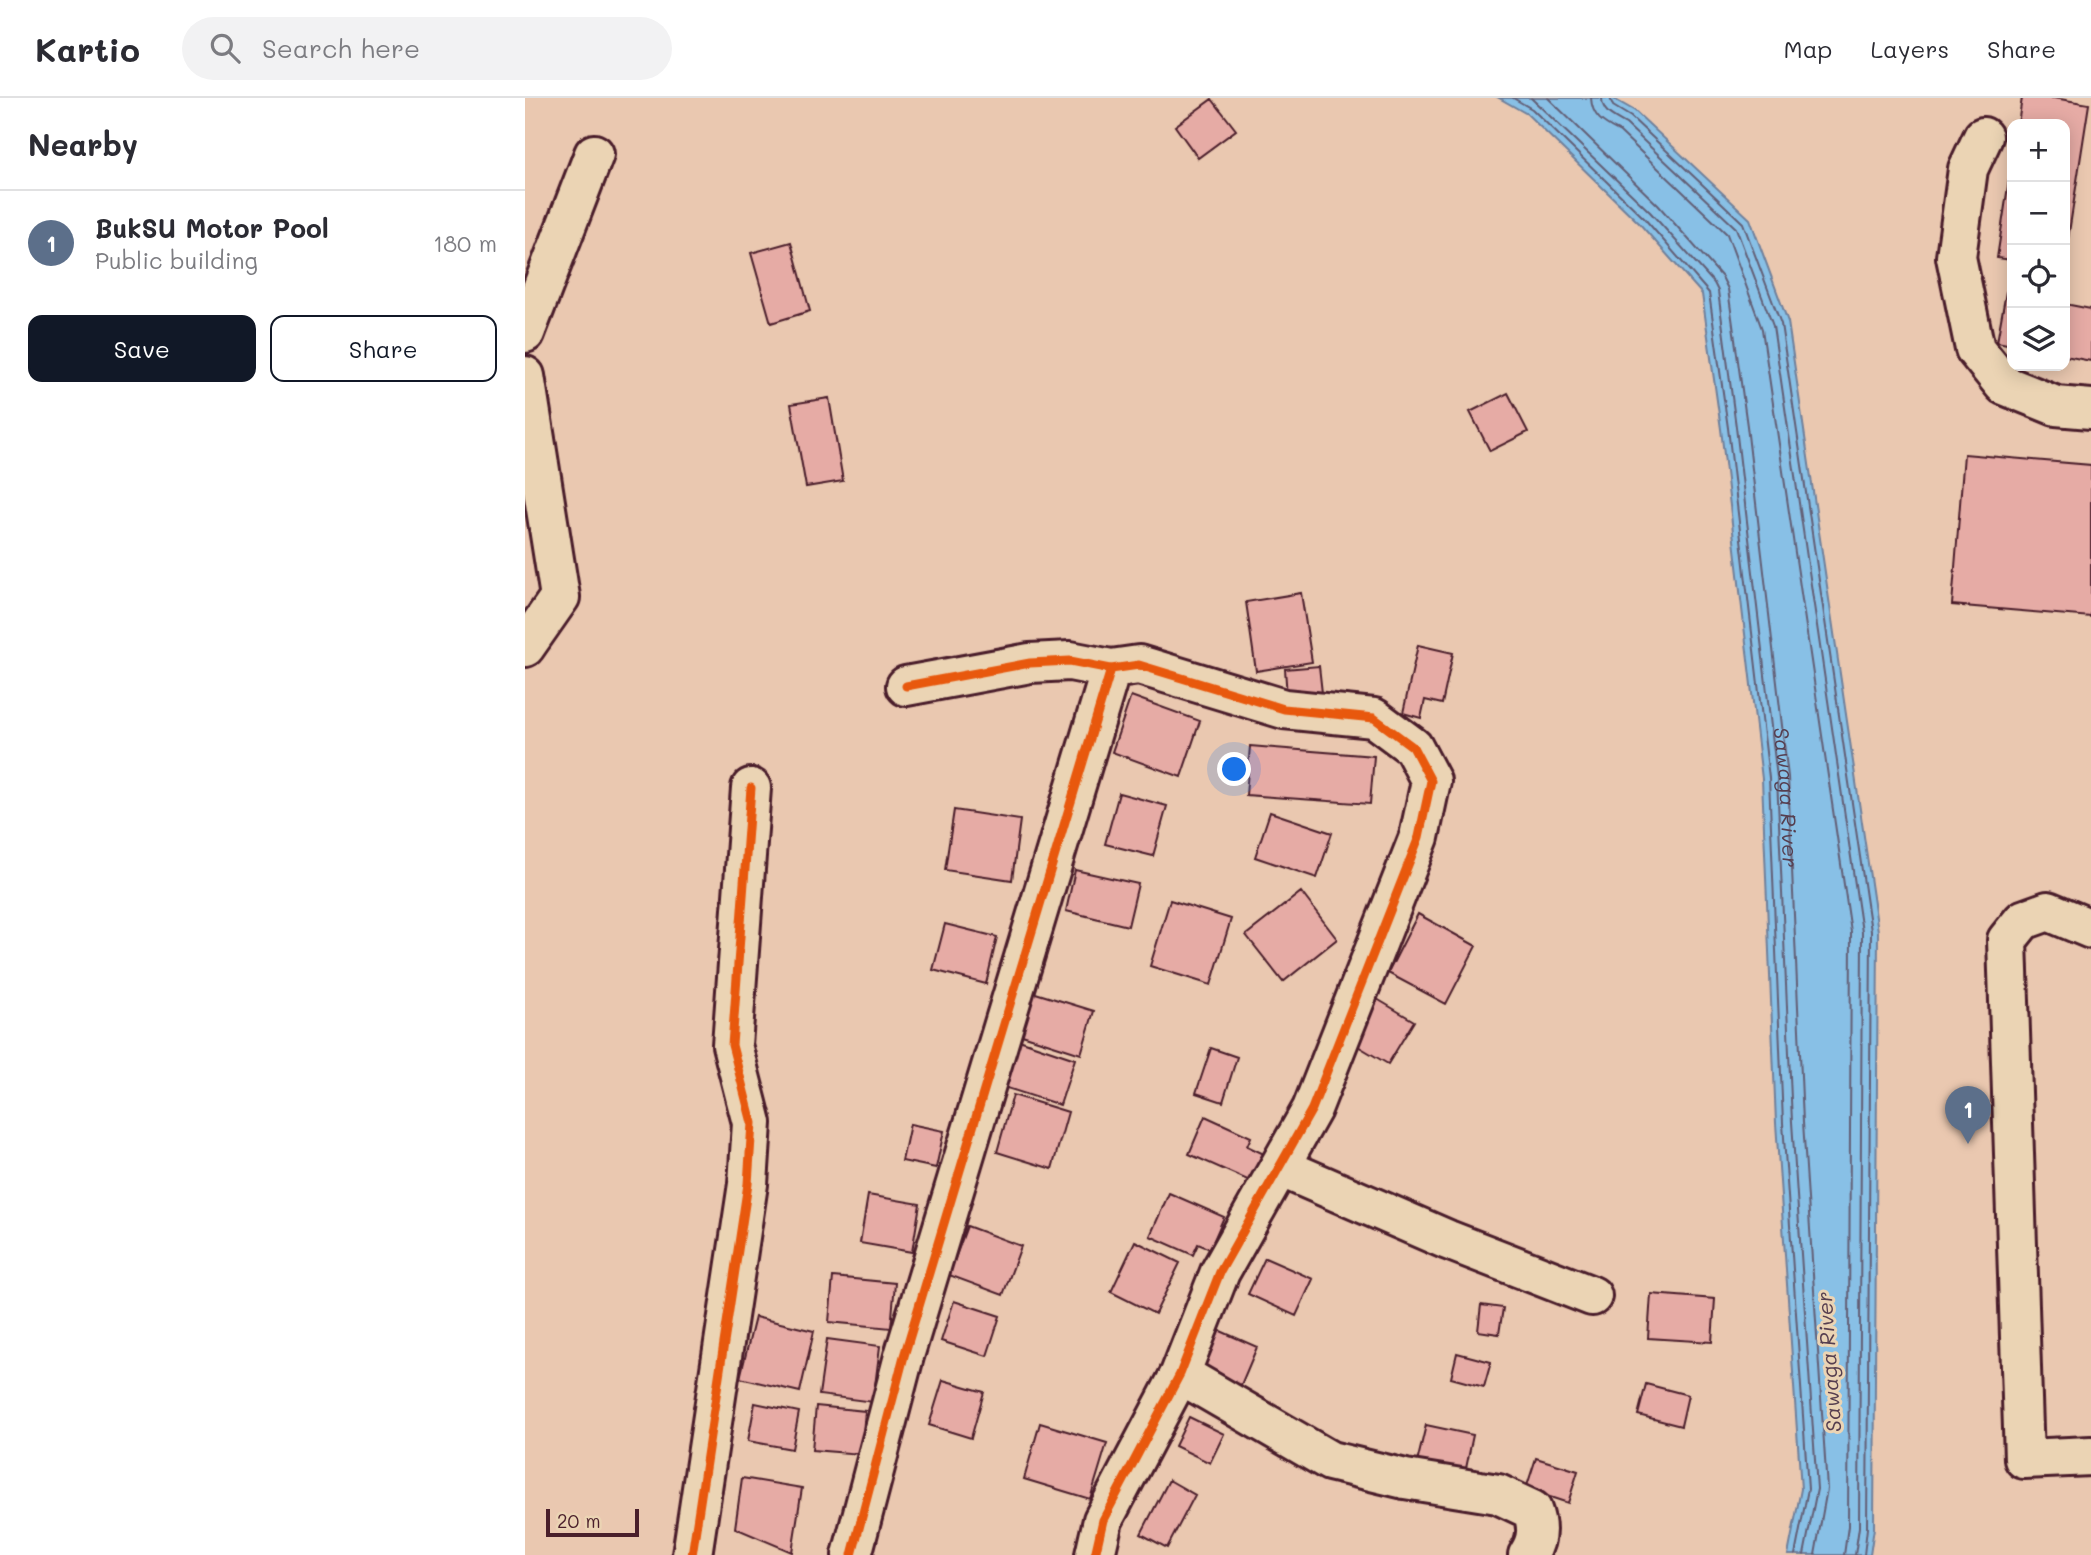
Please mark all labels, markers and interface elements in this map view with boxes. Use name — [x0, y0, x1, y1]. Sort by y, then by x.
search box — [182, 17, 672, 80]
text: Kartio — [35, 27, 140, 70]
icon: search — [206, 29, 244, 67]
text: Search here — [262, 31, 420, 65]
text: Map — [1784, 33, 1832, 64]
text: Layers — [1870, 33, 1949, 64]
text: Share — [1987, 33, 2056, 64]
map controls — [2007, 119, 2070, 371]
button: + — [2007, 119, 2070, 182]
text: Nearby — [28, 124, 138, 164]
button: − — [2007, 182, 2070, 245]
text: BukSU Motor Pool — [95, 211, 329, 245]
text: 1 — [46, 228, 56, 258]
text: 180 m — [433, 228, 497, 258]
text: Public building — [95, 245, 258, 275]
button: locate — [2007, 245, 2070, 308]
button: layers — [2007, 308, 2070, 371]
button: Save — [28, 315, 256, 382]
button: Share — [270, 315, 497, 382]
water label: Sawaga River — [1769, 725, 1805, 868]
your location — [1217, 752, 1251, 786]
pin: 1 — [1945, 1086, 1991, 1144]
water label: Sawaga River — [1810, 1291, 1846, 1433]
scale bar — [546, 1506, 639, 1538]
text: 20 m — [557, 1508, 601, 1533]

